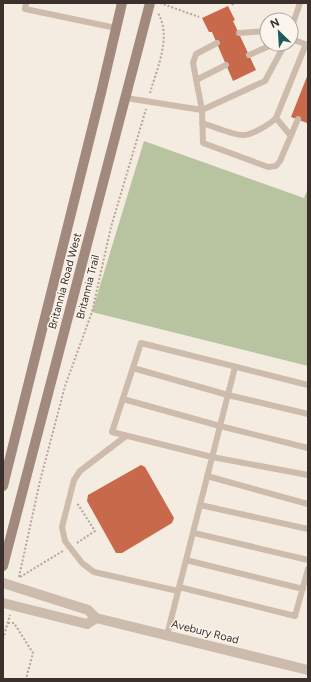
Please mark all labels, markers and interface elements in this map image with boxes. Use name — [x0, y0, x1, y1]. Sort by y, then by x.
north arrow — [259, 12, 299, 52]
text: N — [268, 16, 282, 31]
street label: Britannia Road West — [46, 231, 84, 331]
street label: Britannia Trail — [74, 254, 102, 320]
street label: Avebury Road — [170, 617, 240, 647]

